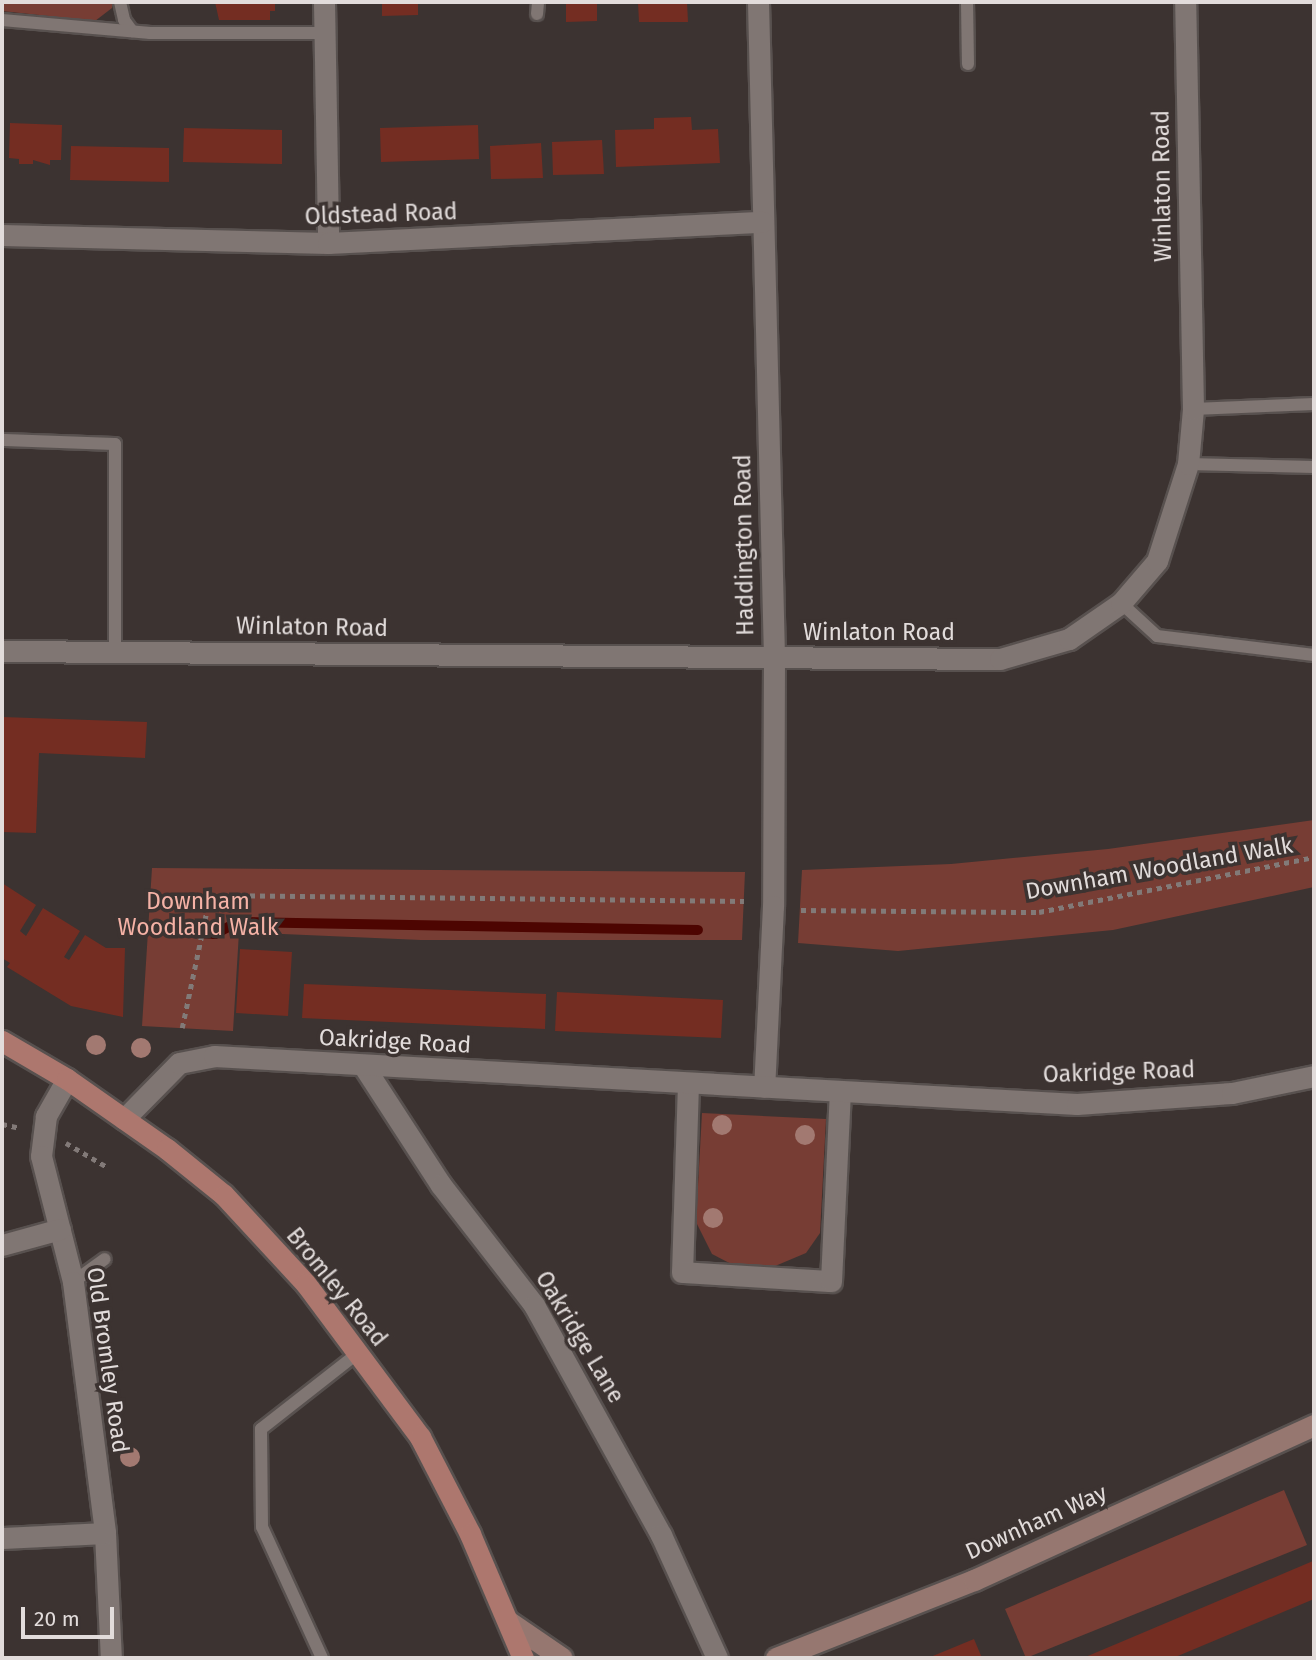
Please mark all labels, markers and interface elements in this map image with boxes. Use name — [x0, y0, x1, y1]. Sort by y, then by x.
street label: Winlaton Road — [1147, 110, 1177, 262]
street label: Oldstead Road — [304, 198, 458, 230]
street label: Haddington Road — [729, 454, 759, 636]
street label: Winlaton Road — [236, 612, 388, 642]
street label: Winlaton Road — [803, 618, 955, 646]
street label: Downham Woodland Walk — [1023, 831, 1295, 905]
park label: Downham Woodland Walk — [118, 887, 278, 941]
street label: Oakridge Road — [318, 1023, 472, 1059]
street label: Oakridge Road — [1042, 1056, 1196, 1088]
street label: Bromley Road — [281, 1222, 393, 1352]
street label: Old Bromley Road — [81, 1265, 135, 1455]
street label: Oakridge Lane — [530, 1266, 630, 1408]
street label: Downham Way — [961, 1479, 1111, 1565]
scale bar — [24, 1594, 117, 1638]
text: 20 m — [34, 1606, 80, 1632]

